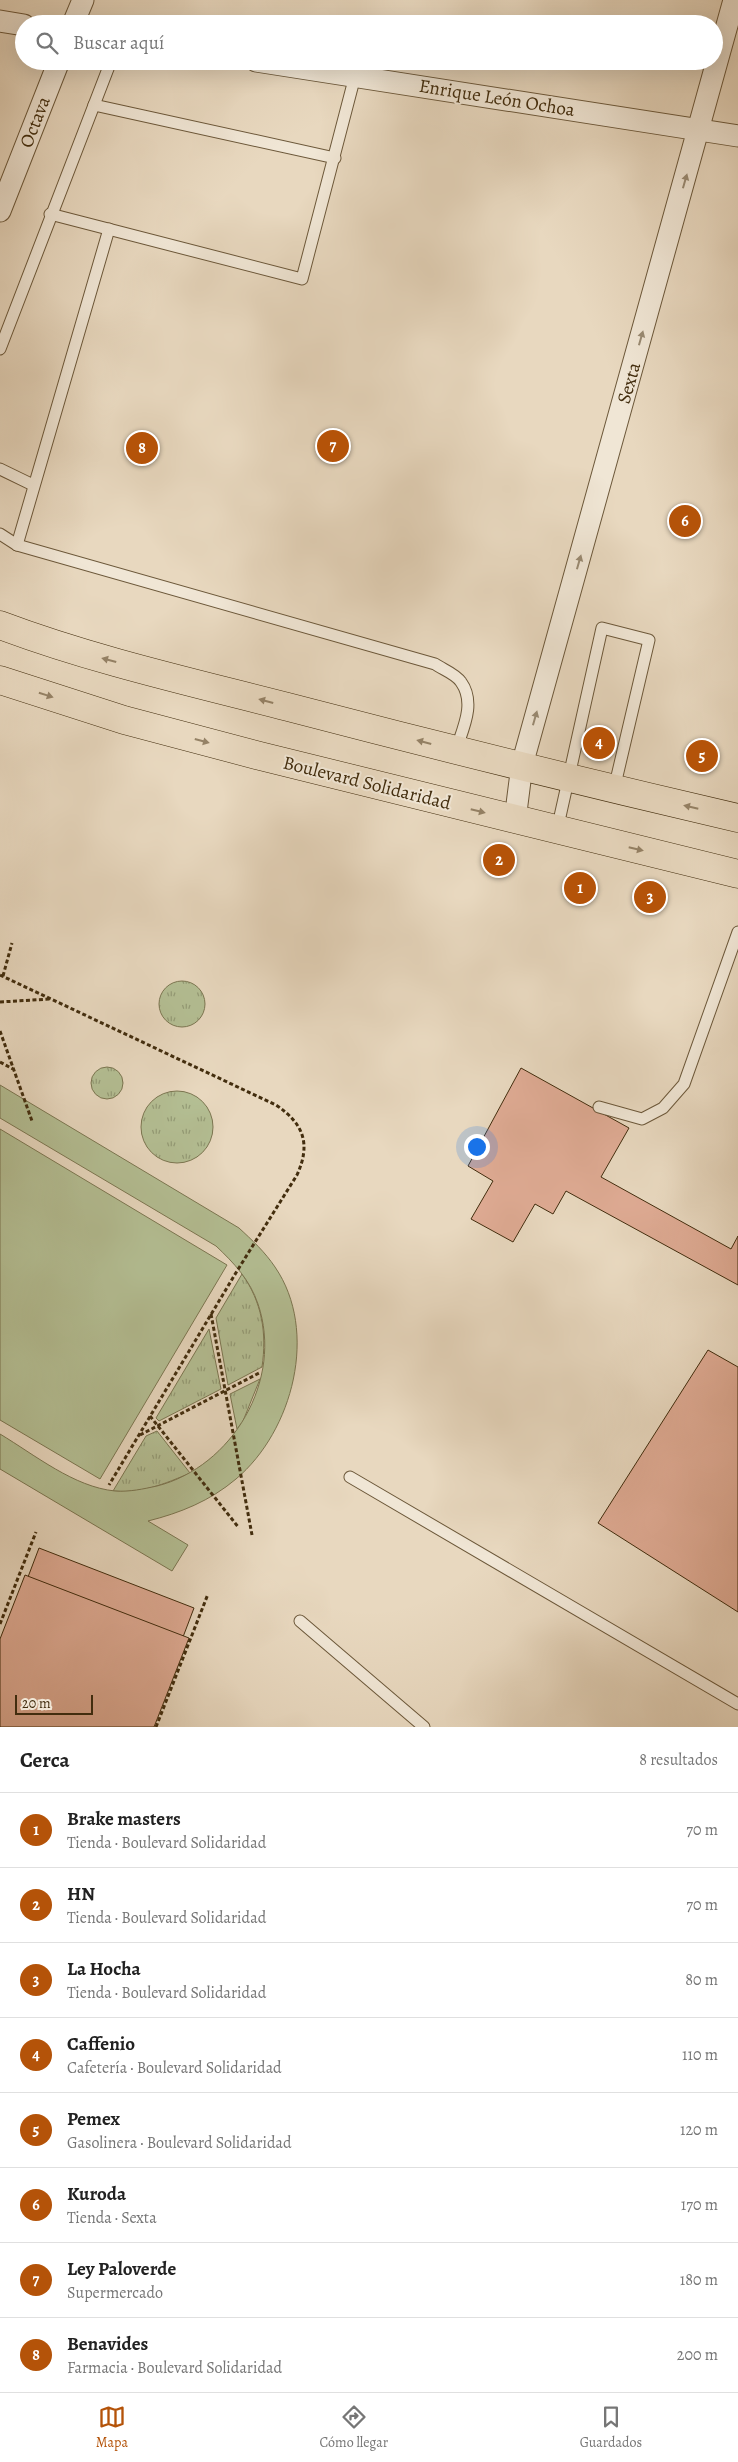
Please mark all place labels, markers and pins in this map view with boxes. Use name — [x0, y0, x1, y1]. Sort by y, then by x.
pin: 7 — [317, 427, 349, 465]
pin: 8 — [126, 429, 158, 467]
pin: 6 — [669, 502, 701, 540]
pin: 4 — [583, 724, 615, 762]
pin: 5 — [686, 737, 718, 775]
pin: 2 — [483, 841, 515, 879]
pin: 1 — [564, 869, 596, 907]
pin: 3 — [634, 878, 666, 916]

